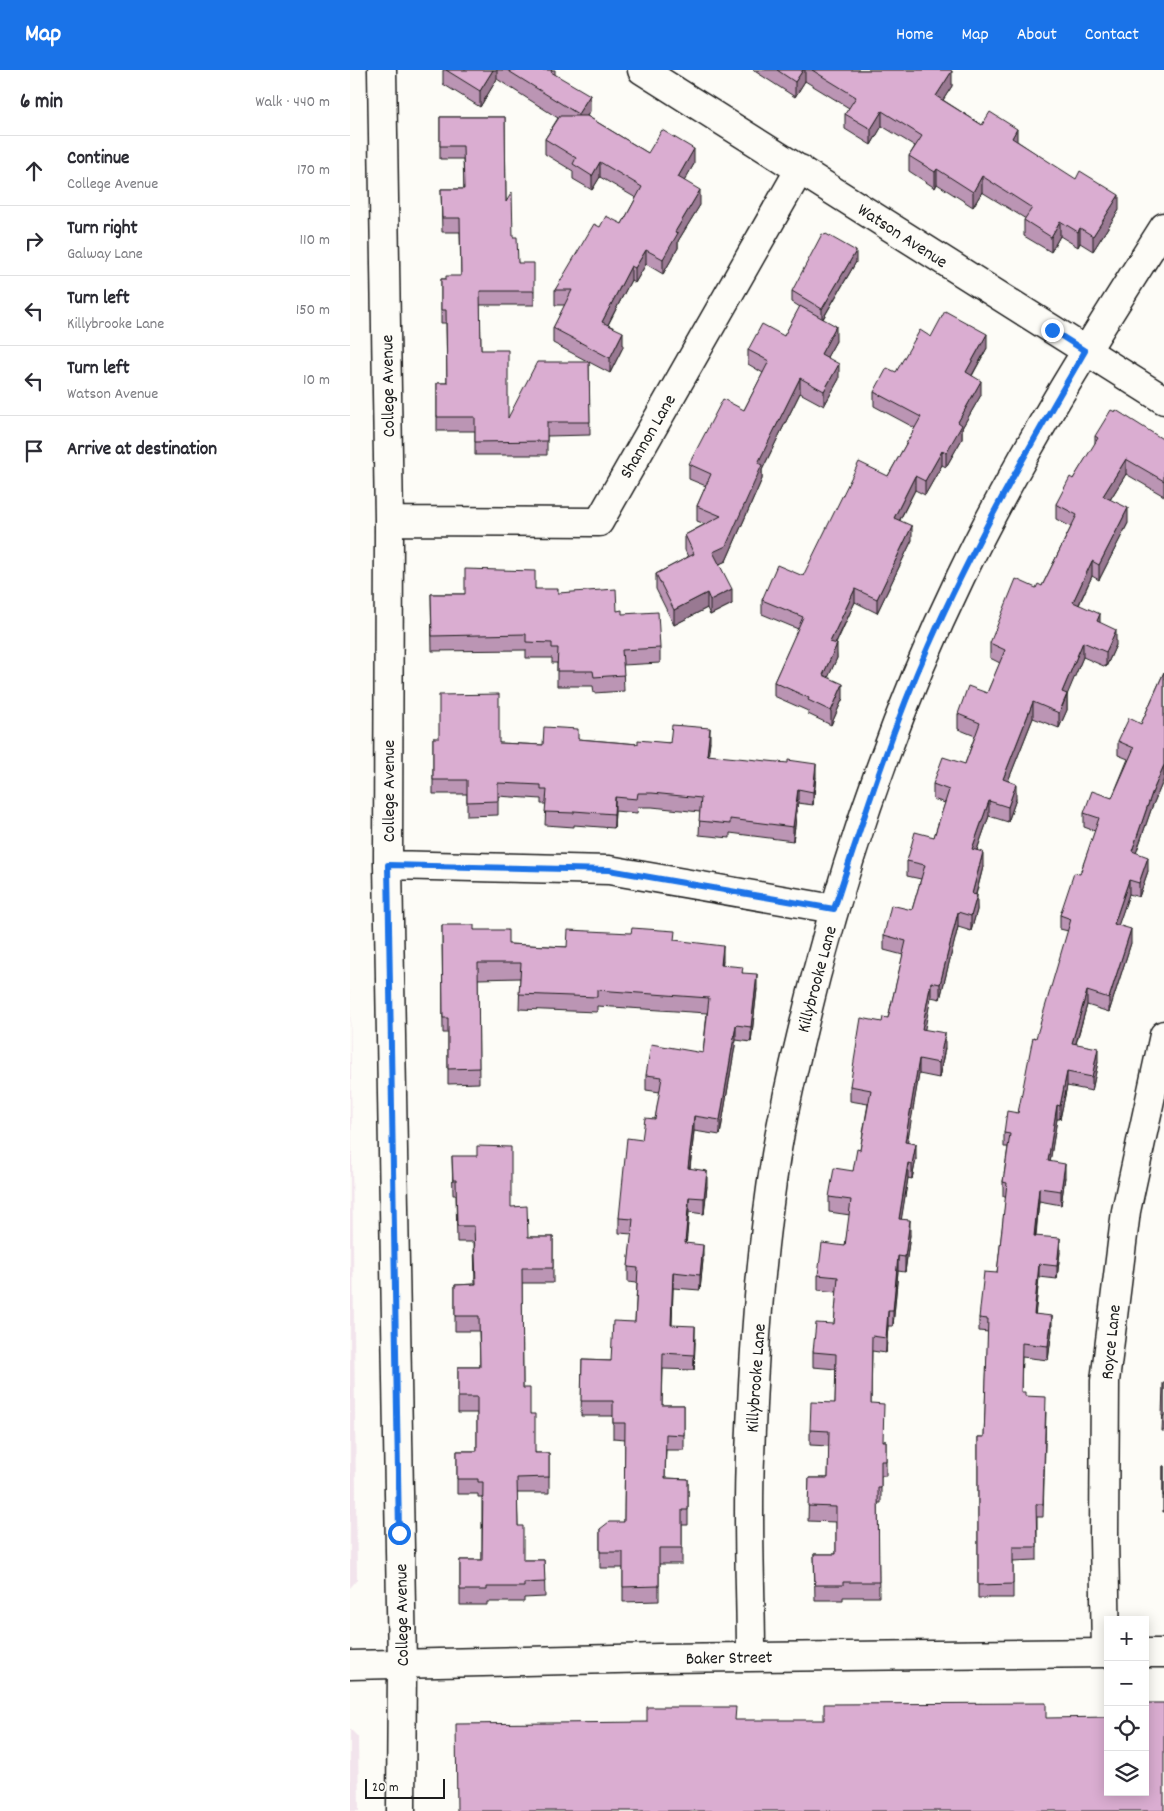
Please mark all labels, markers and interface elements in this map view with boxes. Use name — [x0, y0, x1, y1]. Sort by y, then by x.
text: Map — [25, 18, 61, 52]
text: Home — [896, 23, 933, 48]
text: Map — [961, 23, 989, 48]
text: About — [1017, 23, 1057, 48]
text: Contact — [1085, 23, 1139, 48]
text: 6 min — [20, 88, 63, 118]
text: Walk · 440 m — [255, 91, 330, 114]
text: Continue — [67, 146, 129, 173]
icon: ahead — [20, 157, 48, 185]
text: 170 m — [297, 159, 330, 182]
text: College Avenue — [67, 173, 158, 196]
street label: Watson Avenue — [852, 199, 952, 276]
text: Turn right — [67, 216, 138, 243]
icon: right — [20, 227, 48, 255]
text: 110 m — [300, 229, 330, 252]
text: Galway Lane — [67, 243, 143, 266]
text: Turn left — [67, 286, 130, 313]
icon: left — [20, 297, 48, 325]
text: 150 m — [296, 299, 330, 322]
text: Killybrooke Lane — [67, 313, 164, 336]
route end — [1041, 319, 1064, 342]
street label: College Avenue — [376, 334, 403, 437]
text: Turn left — [67, 356, 130, 383]
icon: left — [20, 367, 48, 395]
text: 10 m — [303, 369, 330, 392]
text: Watson Avenue — [67, 383, 158, 406]
street label: Shannon Lane — [615, 390, 683, 484]
icon: arrive — [20, 437, 48, 465]
text: Arrive at destination — [67, 437, 217, 464]
street label: College Avenue — [378, 740, 403, 842]
street label: Killybrooke Lane — [792, 923, 845, 1036]
street label: Royce Lane — [1096, 1303, 1129, 1381]
street label: Killybrooke Lane — [741, 1323, 774, 1434]
route start — [388, 1522, 411, 1545]
street label: College Avenue — [390, 1563, 417, 1666]
map controls — [1104, 1616, 1149, 1796]
button: + — [1104, 1616, 1149, 1661]
street label: Baker Street — [685, 1646, 773, 1673]
button: − — [1104, 1661, 1149, 1706]
button: locate — [1104, 1706, 1149, 1751]
button: layers — [1104, 1751, 1149, 1796]
scale bar — [365, 1776, 445, 1799]
text: 20 m — [372, 1778, 399, 1798]

